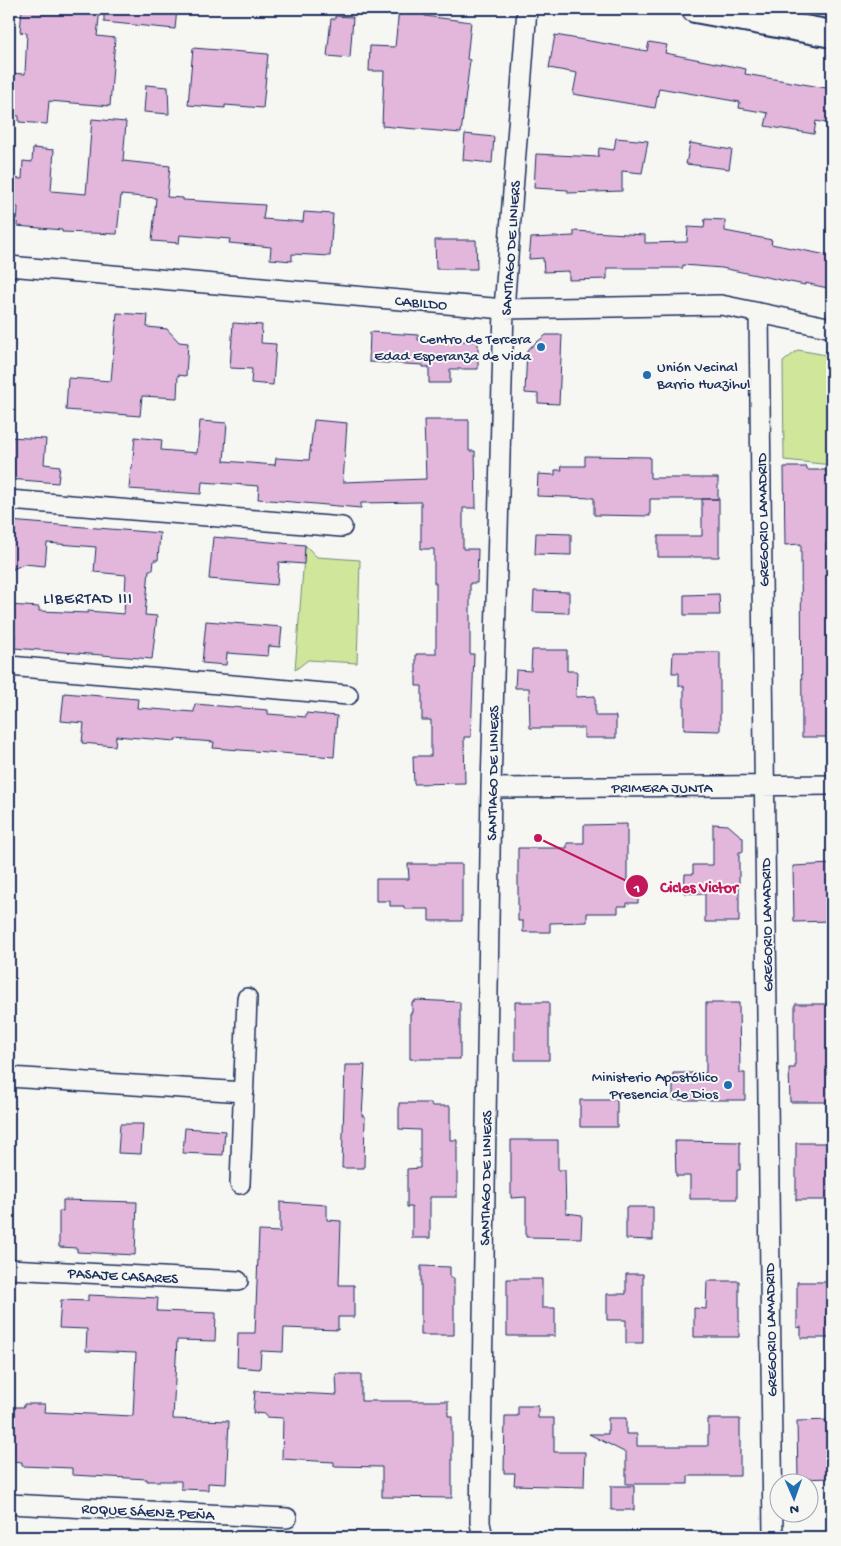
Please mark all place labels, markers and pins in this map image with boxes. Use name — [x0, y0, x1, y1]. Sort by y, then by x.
place label: Centro de Tercera Edad Esperanza de Vida — [374, 331, 532, 366]
marker: Centro de Tercera Edad Esperanza de Vida — [535, 341, 547, 353]
place label: Unión Vecinal Barrio Huazihul — [656, 359, 750, 394]
marker: Unión Vecinal Barrio Huazihul — [641, 369, 653, 381]
callout: Cicles Victor — [625, 871, 747, 902]
place label: Ministerio Apostólico Presencia de Dios — [592, 1069, 718, 1104]
marker: Ministerio Apostólico Presencia de Dios — [722, 1079, 734, 1091]

